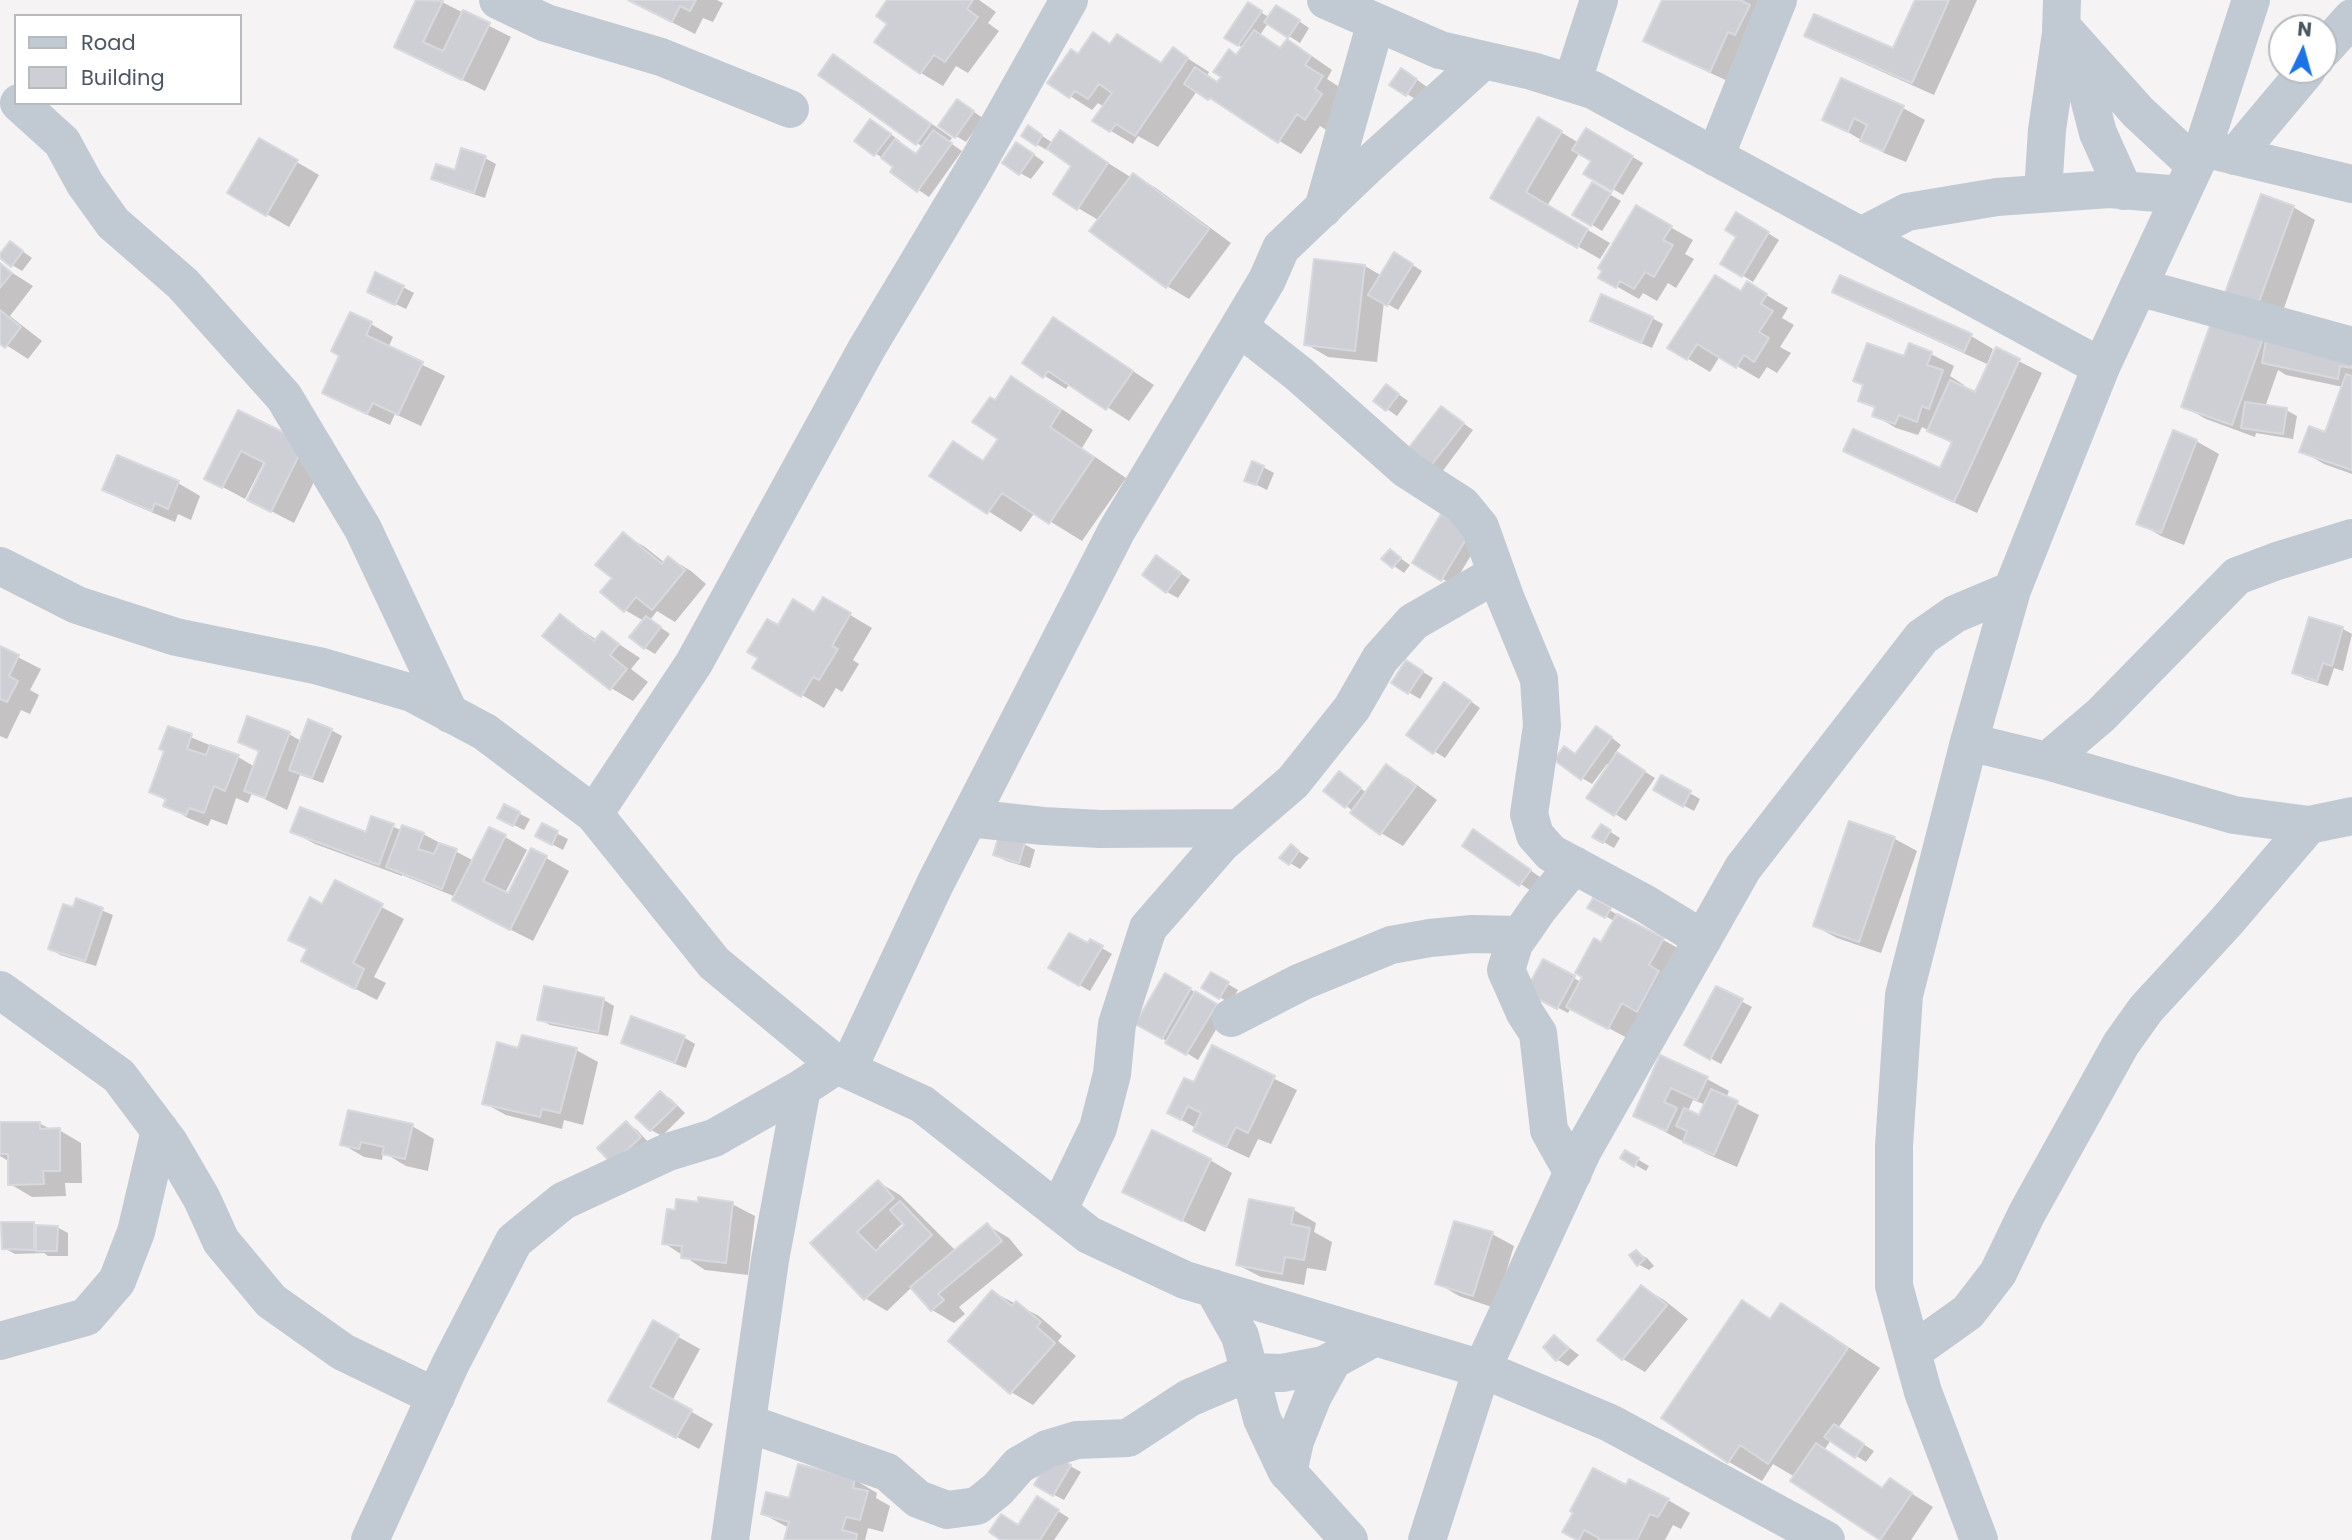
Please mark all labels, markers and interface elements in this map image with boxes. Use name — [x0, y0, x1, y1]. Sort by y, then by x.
legend — [14, 14, 242, 105]
north arrow — [2268, 14, 2338, 84]
text: N — [2296, 16, 2313, 44]
text: Road — [81, 28, 136, 57]
text: Building — [81, 63, 165, 92]

